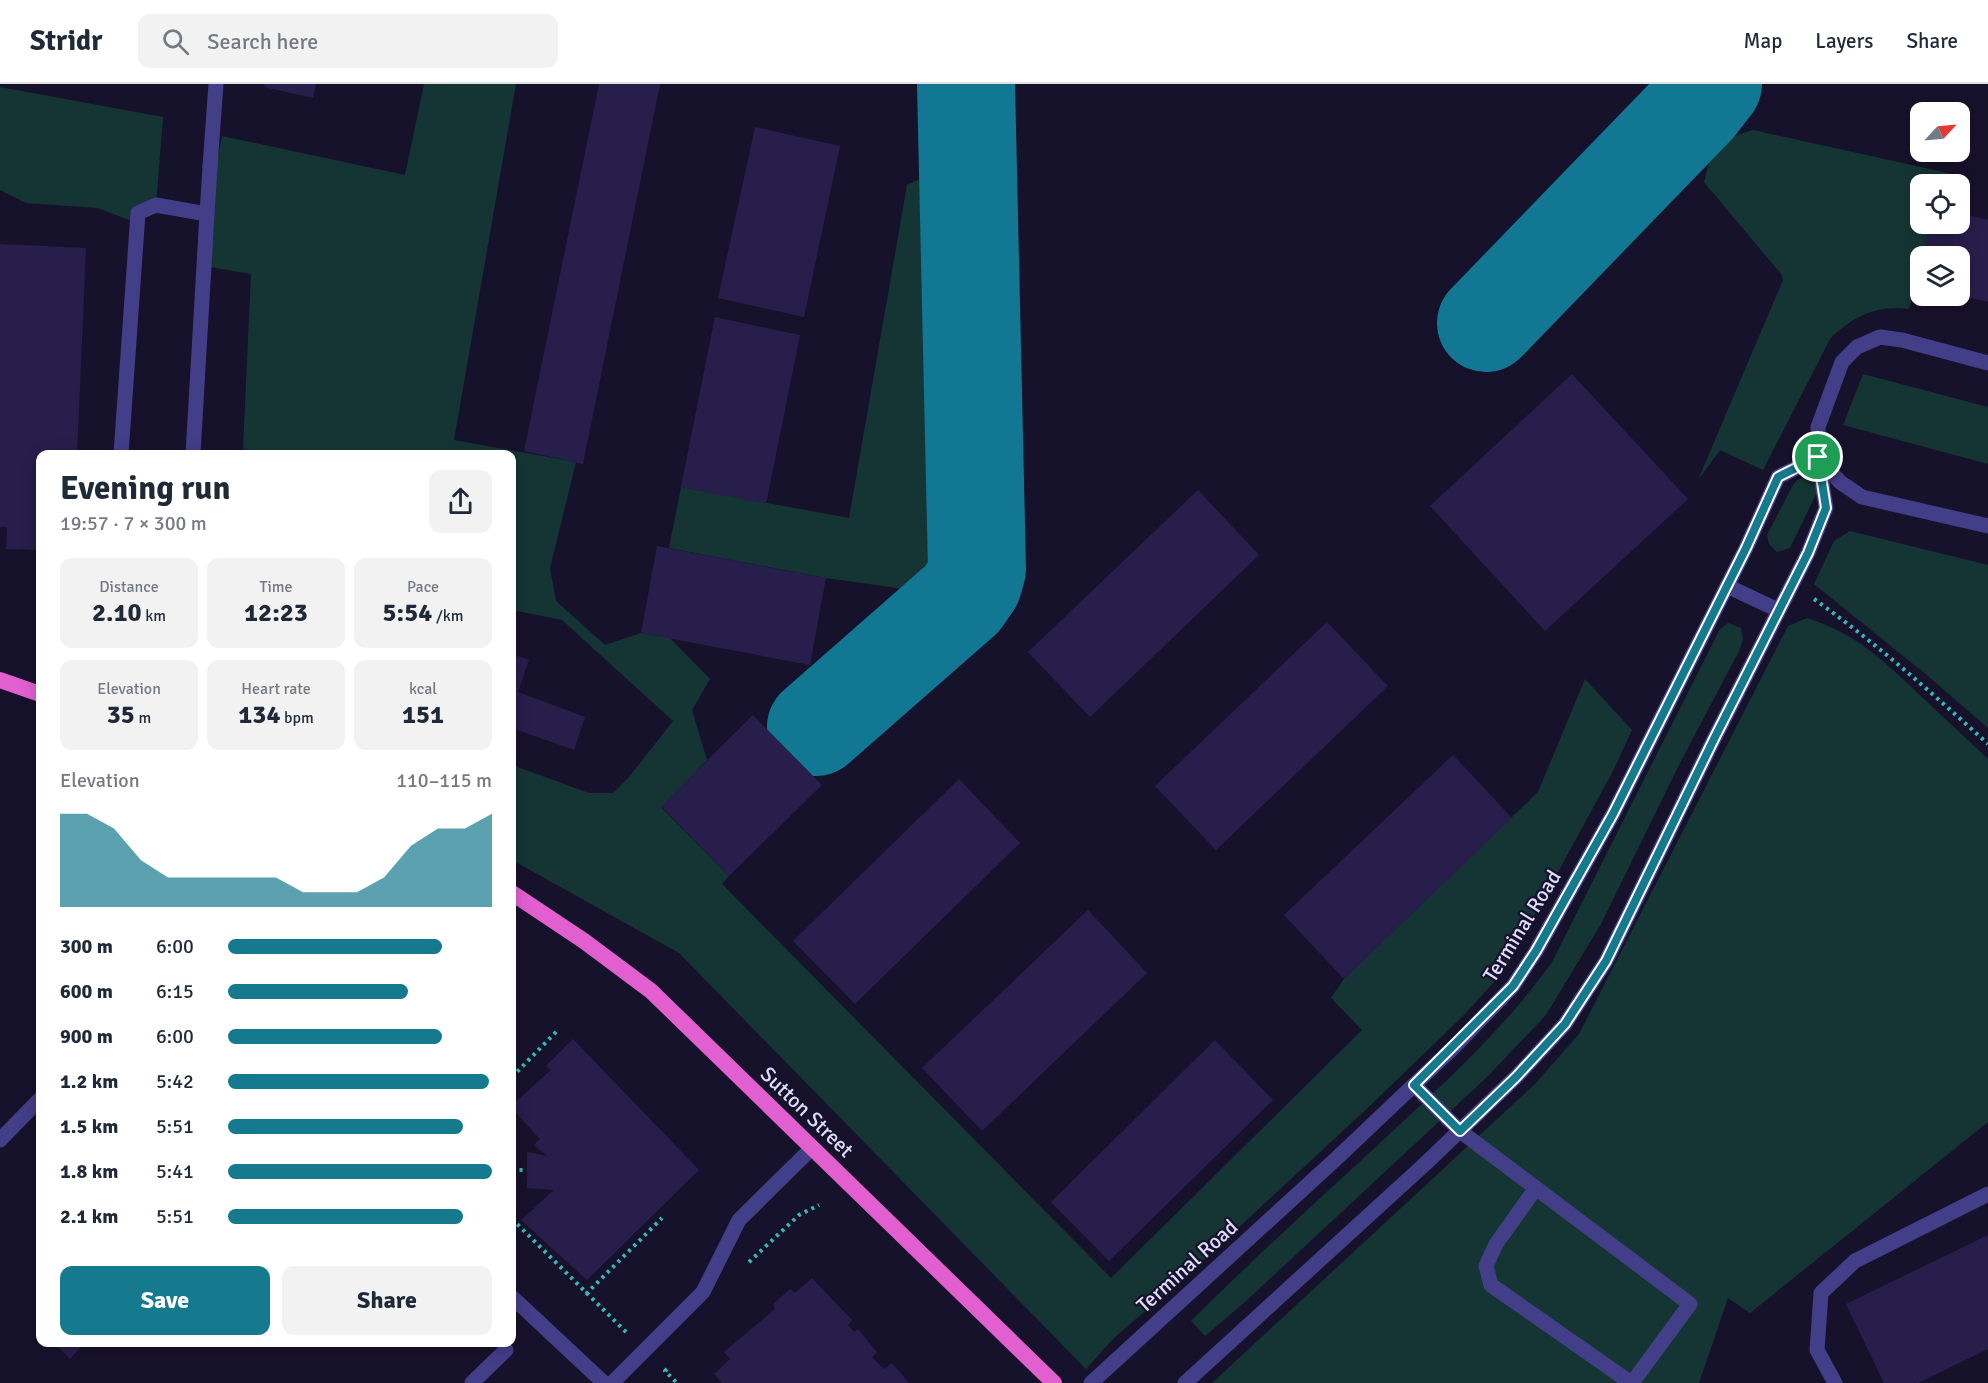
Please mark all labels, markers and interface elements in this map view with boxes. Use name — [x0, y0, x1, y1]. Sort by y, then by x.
search box — [138, 14, 558, 68]
text: Stridr — [30, 24, 102, 58]
icon: search — [159, 25, 192, 58]
text: Search here — [207, 28, 318, 55]
text: Map — [1744, 28, 1782, 54]
text: Layers — [1815, 28, 1873, 54]
text: Share — [1906, 28, 1958, 54]
north arrow — [1910, 102, 1970, 162]
map controls — [1910, 102, 1970, 306]
button: locate — [1910, 174, 1970, 234]
button: layers — [1910, 246, 1970, 306]
pin — [1792, 431, 1843, 482]
icon: arrive — [1801, 440, 1834, 473]
text: Evening run — [60, 468, 230, 509]
button: share — [429, 470, 492, 533]
text: 19:57 · 7 × 300 m — [60, 511, 207, 536]
text: Distance — [99, 577, 159, 597]
text: Time — [260, 577, 292, 597]
text: Pace — [407, 577, 439, 597]
text: 2.10 — [92, 597, 142, 629]
text: 12:23 — [244, 597, 308, 629]
text: 5:54 — [383, 597, 432, 629]
text: km — [142, 606, 166, 626]
text: /km — [432, 606, 463, 626]
text: Elevation — [97, 679, 161, 699]
text: Heart rate — [241, 679, 311, 699]
text: kcal — [409, 679, 437, 699]
text: 35 — [107, 699, 135, 731]
text: 134 — [238, 699, 280, 731]
text: 151 — [402, 699, 444, 731]
text: m — [135, 708, 151, 728]
text: bpm — [280, 708, 314, 728]
text: Elevation — [60, 768, 140, 793]
text: 110–115 m — [396, 768, 492, 793]
street label: Terminal Road — [1477, 865, 1567, 987]
text: 300 m — [60, 934, 113, 959]
text: 6:00 — [156, 934, 194, 959]
text: 600 m — [60, 979, 113, 1004]
text: 6:15 — [156, 979, 194, 1004]
text: 900 m — [60, 1024, 113, 1049]
text: 6:00 — [156, 1024, 194, 1049]
street label: Sutton Street — [755, 1061, 859, 1163]
text: 1.2 km — [60, 1069, 118, 1094]
text: 5:42 — [156, 1069, 194, 1094]
text: 1.5 km — [60, 1114, 118, 1139]
text: 5:51 — [156, 1114, 194, 1139]
text: 1.8 km — [60, 1159, 118, 1184]
text: 5:41 — [156, 1159, 194, 1184]
text: 2.1 km — [60, 1204, 118, 1229]
text: 5:51 — [156, 1204, 194, 1229]
street label: Terminal Road — [1131, 1214, 1243, 1318]
button: Save — [60, 1266, 270, 1335]
button: Share — [282, 1266, 492, 1335]

